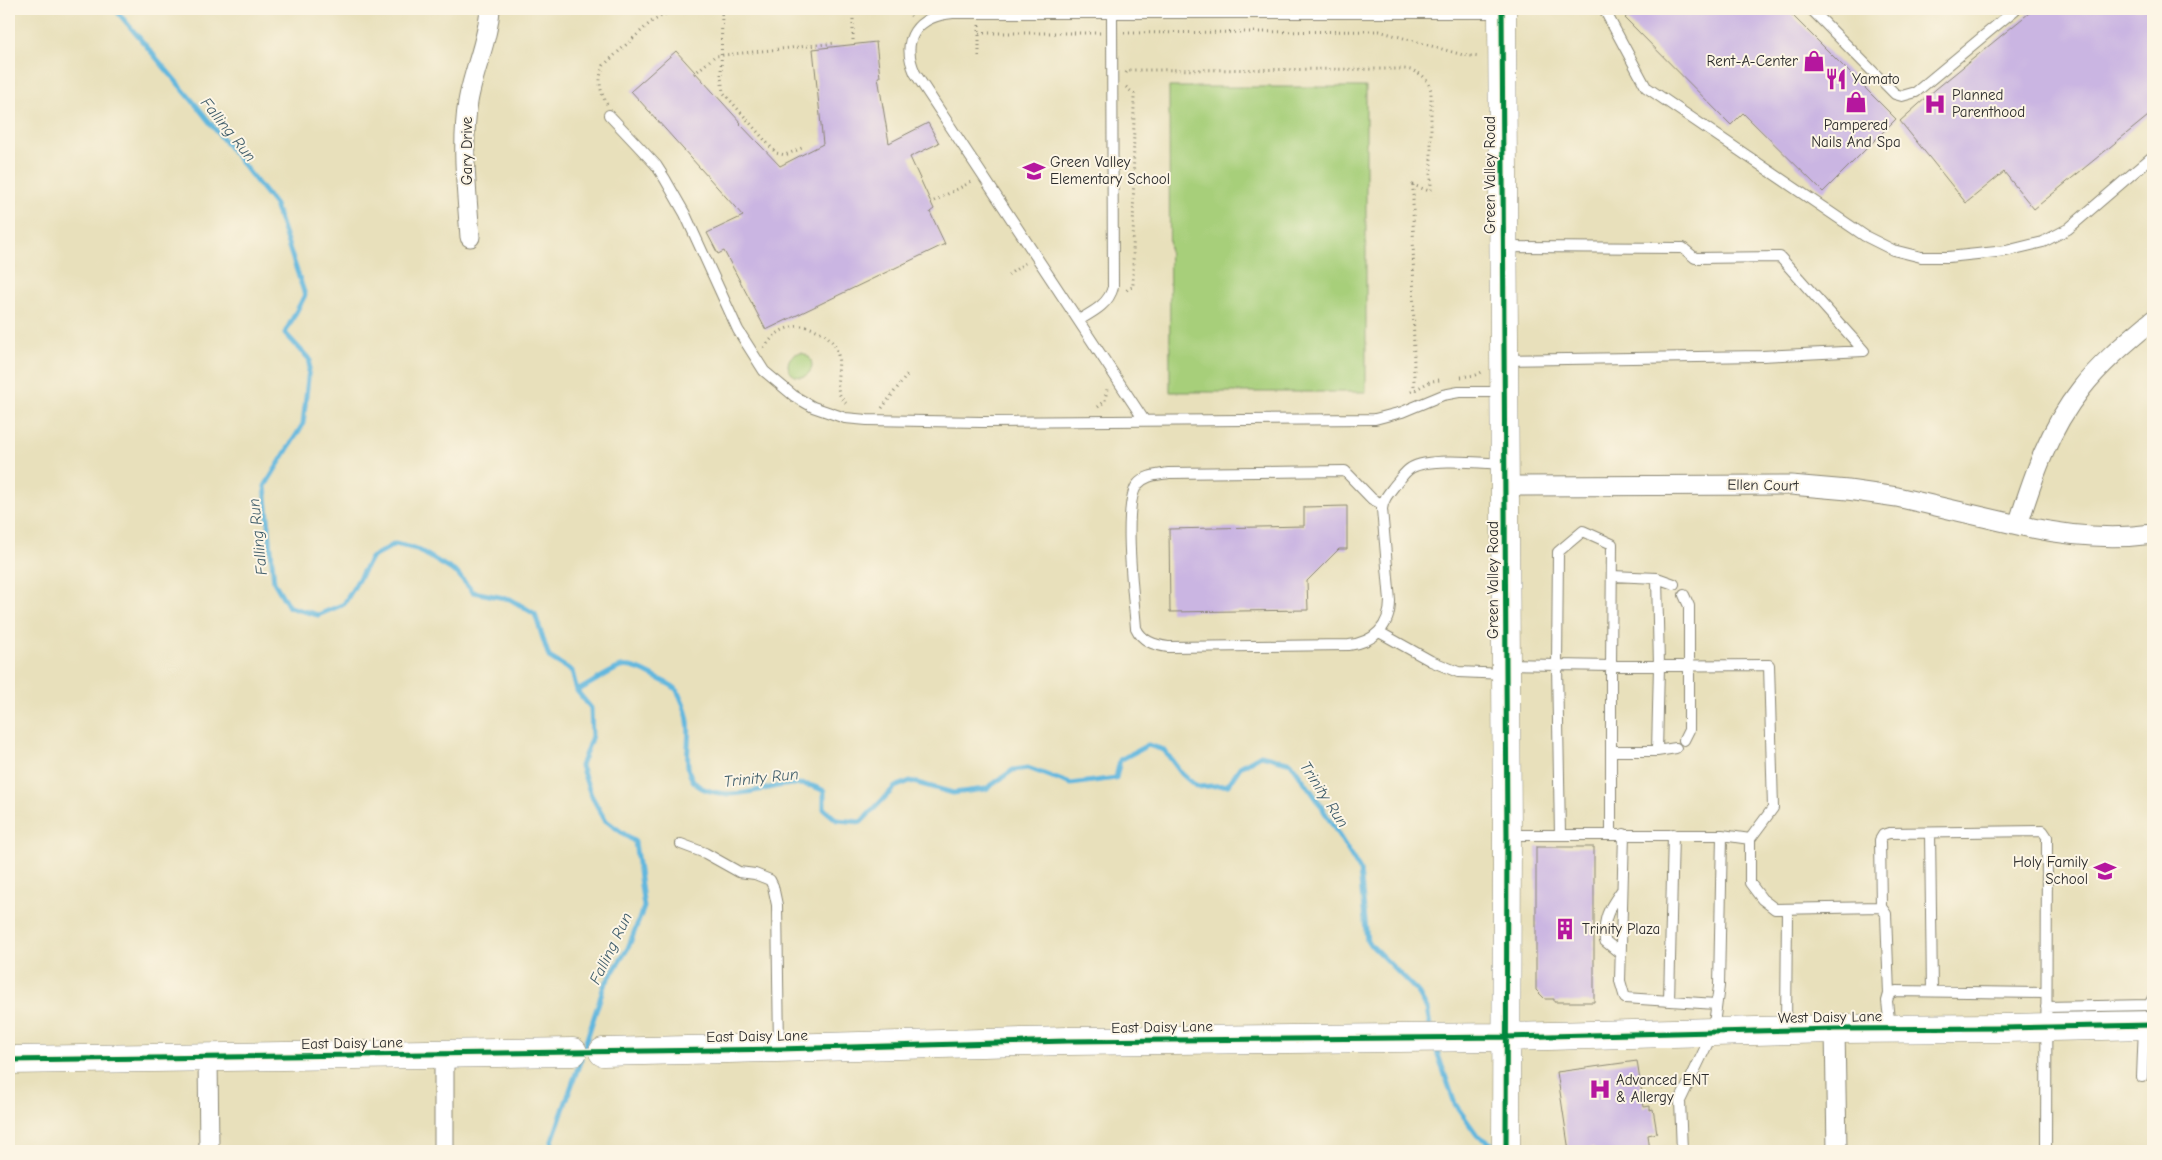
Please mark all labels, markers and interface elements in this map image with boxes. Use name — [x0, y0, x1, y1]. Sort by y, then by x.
shop icon: Rent-A-Center — [1801, 48, 1827, 74]
place label: Rent-A-Center — [1707, 52, 1798, 70]
restaurant icon: Yamato — [1823, 66, 1849, 92]
place label: Yamato — [1852, 70, 1900, 88]
place label: Planned Parenthood — [1952, 86, 2025, 121]
shop icon: Pampered Nails And Spa — [1843, 89, 1869, 115]
hospital icon: Planned Parenthood — [1922, 91, 1948, 117]
water label: Falling Run — [197, 94, 260, 165]
street label: Gary Drive — [458, 116, 476, 185]
street label: Green Valley Road — [1481, 116, 1499, 234]
place label: Pampered Nails And Spa — [1811, 116, 1901, 151]
place label: Green Valley Elementary School — [1050, 153, 1170, 188]
school or university icon: Green Valley Elementary School — [1021, 158, 1047, 184]
street label: Ellen Court — [1727, 475, 1800, 495]
water label: Falling Run — [245, 497, 271, 576]
street label: Green Valley Road — [1484, 521, 1502, 639]
water label: Trinity Run — [1296, 758, 1352, 831]
water label: Trinity Run — [723, 765, 799, 791]
place label: Holy Family School — [2013, 853, 2088, 888]
school or university icon: Holy Family School — [2092, 858, 2118, 884]
water label: Falling Run — [586, 910, 636, 987]
building icon: Trinity Plaza — [1552, 916, 1578, 942]
place label: Trinity Plaza — [1582, 920, 1660, 938]
street label: West Daisy Lane — [1778, 1007, 1883, 1027]
street label: East Daisy Lane — [1111, 1017, 1213, 1037]
street label: East Daisy Lane — [706, 1026, 808, 1046]
street label: East Daisy Lane — [301, 1033, 403, 1053]
place label: Advanced ENT & Allergy — [1616, 1071, 1709, 1106]
hospital icon: Advanced ENT & Allergy — [1587, 1076, 1613, 1102]

